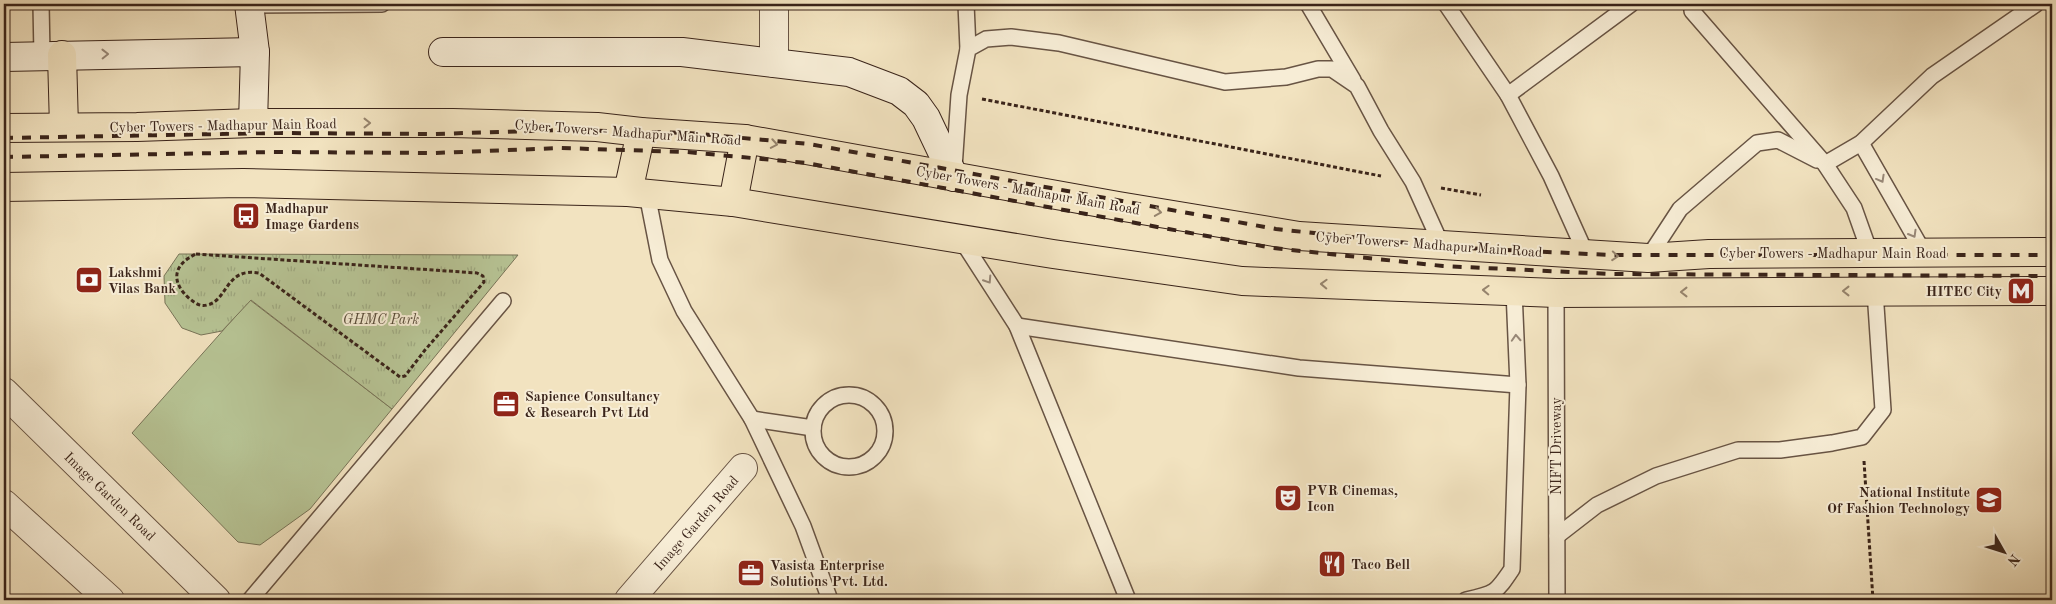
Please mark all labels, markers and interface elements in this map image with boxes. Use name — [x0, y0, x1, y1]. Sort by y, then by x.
one-way arrow — [102, 49, 109, 59]
street label: Cyber Towers - Madhapur Main Road — [109, 117, 337, 135]
one-way arrow — [364, 118, 372, 128]
street label: Cyber Towers - Madhapur Main Road — [514, 118, 742, 148]
one-way arrow — [769, 138, 778, 149]
street label: Cyber Towers - Madhapur Main Road — [915, 164, 1141, 218]
one-way arrow — [1875, 173, 1885, 182]
bus stop icon: Madhapur Image Gardens — [231, 201, 261, 231]
place label: Madhapur Image Gardens — [265, 202, 359, 232]
one-way arrow — [1153, 207, 1162, 217]
one-way arrow — [1907, 228, 1917, 237]
street label: Cyber Towers - Madhapur Main Road — [1315, 230, 1543, 260]
street label: Cyber Towers - Madhapur Main Road — [1719, 247, 1947, 261]
one-way arrow — [1612, 250, 1620, 261]
bank icon: Lakshmi Vilas Bank — [74, 265, 104, 295]
place label: Lakshmi Vilas Bank — [108, 266, 176, 296]
one-way arrow — [981, 275, 991, 284]
metro station icon: HITEC City — [2006, 276, 2036, 306]
one-way arrow — [1319, 279, 1327, 289]
one-way arrow — [1482, 285, 1490, 295]
place label: HITEC City — [1926, 285, 2002, 299]
one-way arrow — [1842, 286, 1850, 296]
one-way arrow — [1679, 287, 1687, 297]
park label: GHMC Park — [343, 313, 419, 327]
one-way arrow — [1510, 334, 1521, 342]
office icon: Sapience Consultancy & Research Pvt Ltd — [491, 389, 521, 419]
place label: Sapience Consultancy & Research Pvt Ltd — [525, 390, 660, 420]
street label: NIFT Driveway — [1550, 397, 1564, 495]
street label: Image Garden Road — [61, 450, 158, 544]
street label: Image Garden Road — [652, 474, 742, 574]
theatre icon: PVR Cinemas, Icon — [1273, 483, 1303, 513]
place label: PVR Cinemas, Icon — [1307, 484, 1398, 514]
school or university icon: National Institute Of Fashion Technology — [1974, 485, 2004, 515]
place label: National Institute Of Fashion Technology — [1827, 486, 1970, 516]
north arrow — [1978, 526, 2028, 576]
restaurant icon: Taco Bell — [1317, 549, 1347, 579]
text: N — [2004, 551, 2022, 568]
office icon: Vasista Enterprise Solutions Pvt. Ltd. — [736, 558, 766, 588]
place label: Taco Bell — [1351, 558, 1410, 572]
place label: Vasista Enterprise Solutions Pvt. Ltd. — [770, 559, 888, 589]

